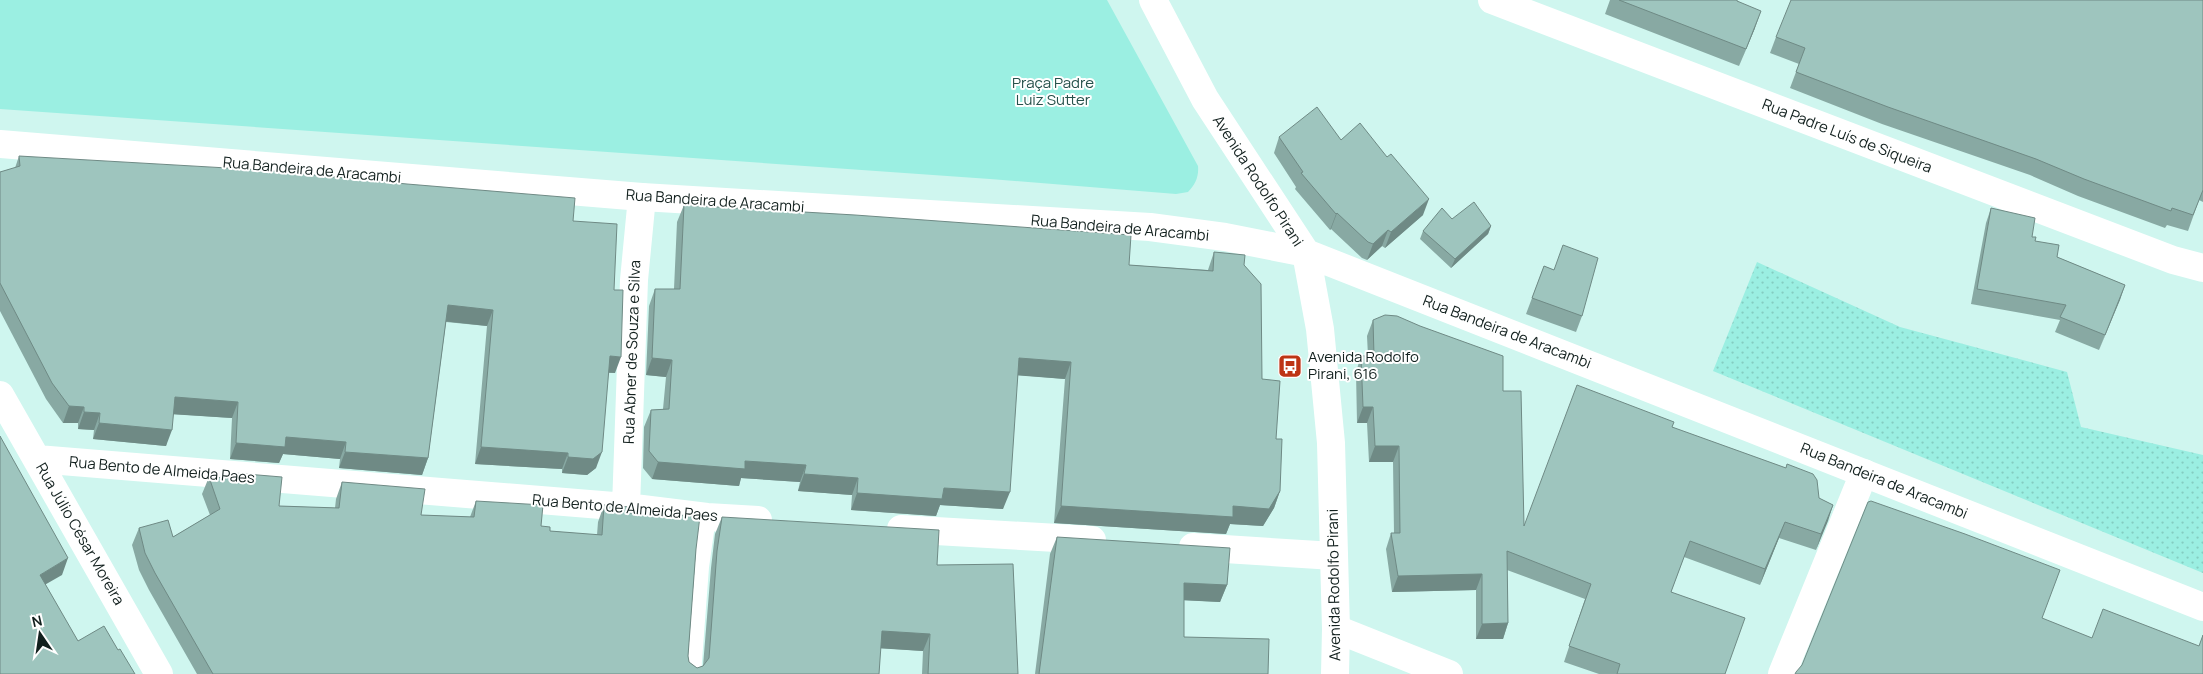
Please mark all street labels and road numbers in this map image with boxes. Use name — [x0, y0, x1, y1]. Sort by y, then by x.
street label: Rua Padre Luís de Siqueira — [1759, 93, 1935, 178]
street label: Avenida Rodolfo Pirani — [1208, 111, 1309, 250]
street label: Rua Bandeira de Aracambi — [222, 151, 402, 188]
street label: Rua Bandeira de Aracambi — [625, 184, 805, 217]
street label: Rua Bandeira de Aracambi — [1030, 209, 1210, 246]
street label: Rua Abner de Souza e Silva — [618, 260, 645, 444]
street label: Rua Bandeira de Aracambi — [1420, 290, 1594, 373]
street label: Rua Bandeira de Aracambi — [1797, 437, 1971, 524]
street label: Rua Bento de Almeida Paes — [68, 451, 256, 488]
street label: Rua Júlio César Moreira — [31, 459, 130, 609]
street label: Rua Bento de Almeida Paes — [531, 489, 719, 526]
street label: Avenida Rodolfo Pirani — [1322, 509, 1345, 661]

